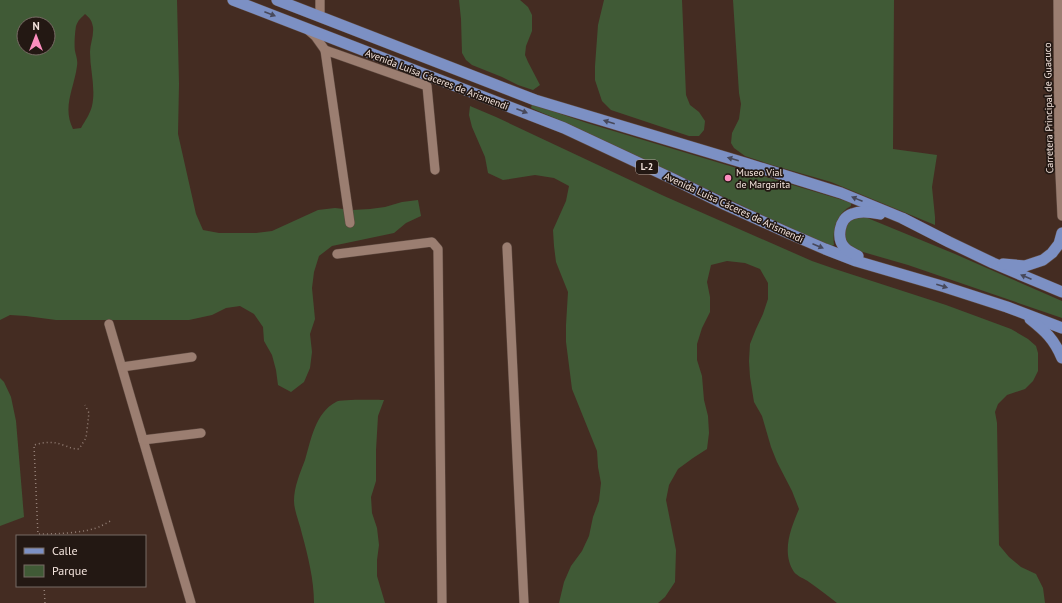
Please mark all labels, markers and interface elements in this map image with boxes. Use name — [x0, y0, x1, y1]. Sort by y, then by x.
one-way arrow — [264, 12, 276, 18]
north arrow — [16, 16, 56, 56]
text: N — [32, 19, 40, 33]
street label: Carretera Principal de Guacuco — [1041, 42, 1056, 174]
street label: Avenida Luisa Cáceres de Arismendi — [363, 46, 510, 113]
one-way arrow — [516, 109, 528, 115]
one-way arrow — [603, 119, 615, 125]
one-way arrow — [727, 156, 739, 162]
road number: L-2 — [636, 160, 658, 174]
place label: Museo Vial de Margarita — [736, 166, 790, 191]
street label: Avenida Luisa Cáceres de Arismendi — [662, 169, 806, 246]
marker: Museo Vial de Margarita — [723, 173, 733, 183]
one-way arrow — [851, 196, 863, 202]
one-way arrow — [813, 243, 824, 249]
one-way arrow — [1019, 274, 1031, 280]
one-way arrow — [936, 283, 948, 289]
legend — [16, 535, 146, 587]
text: Calle — [52, 543, 78, 558]
text: Parque — [52, 563, 87, 578]

